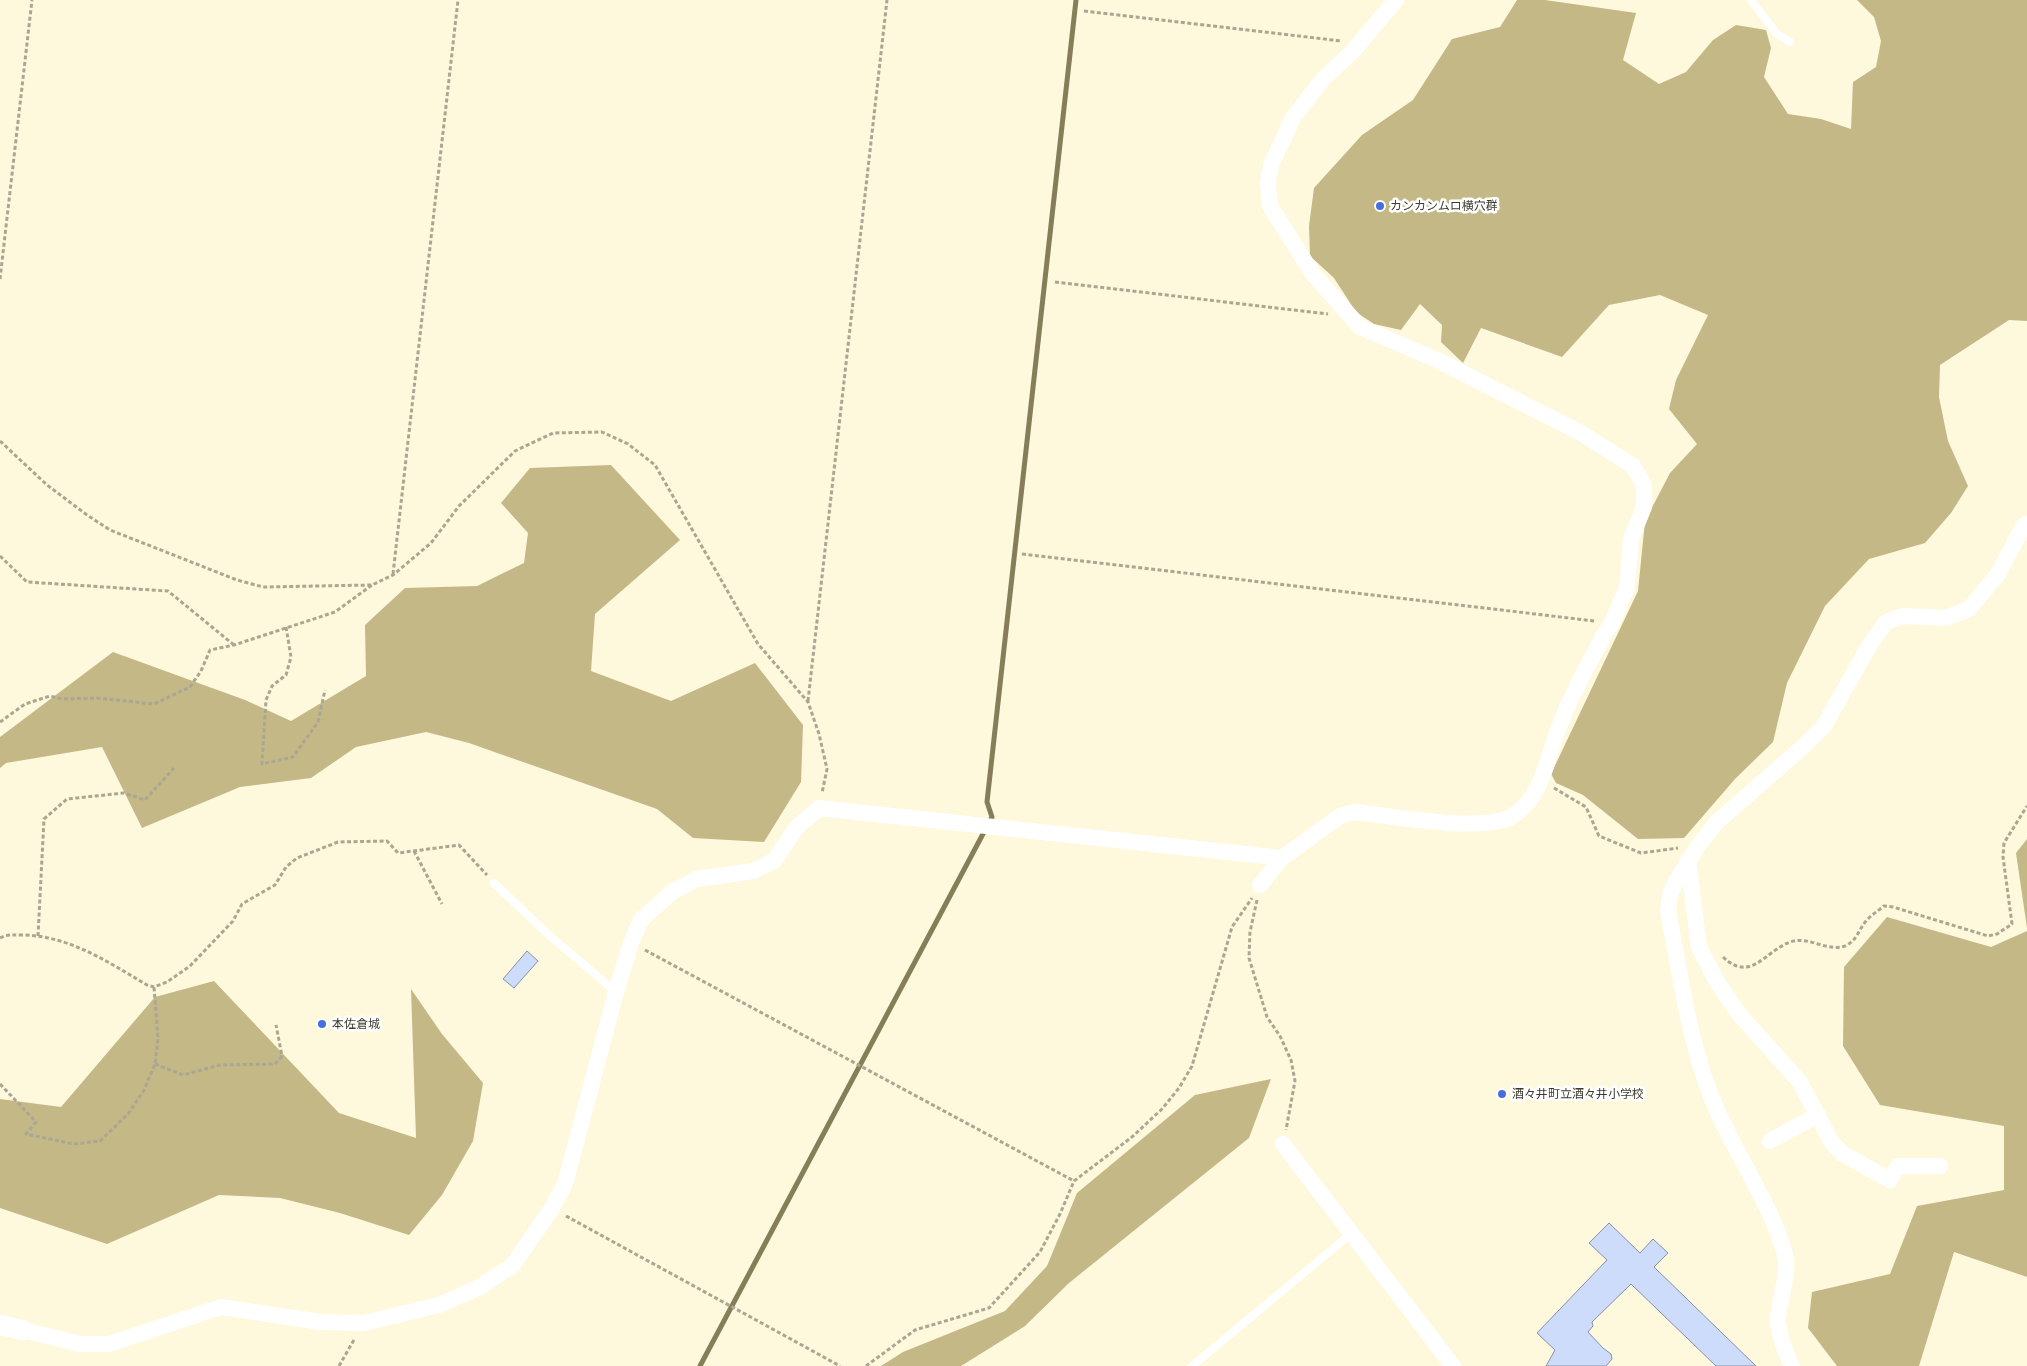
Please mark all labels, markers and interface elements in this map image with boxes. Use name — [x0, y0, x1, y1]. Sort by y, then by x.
place label: カンカンムロ横穴群 — [1390, 198, 1498, 214]
marker: カンカンムロ横穴群 — [1374, 200, 1386, 212]
place label: 本佐倉城 — [332, 1016, 380, 1032]
marker: 本佐倉城 — [316, 1018, 328, 1030]
place label: 酒々井町立酒々井小学校 — [1512, 1086, 1644, 1102]
marker: 酒々井町立酒々井小学校 — [1496, 1088, 1508, 1100]

